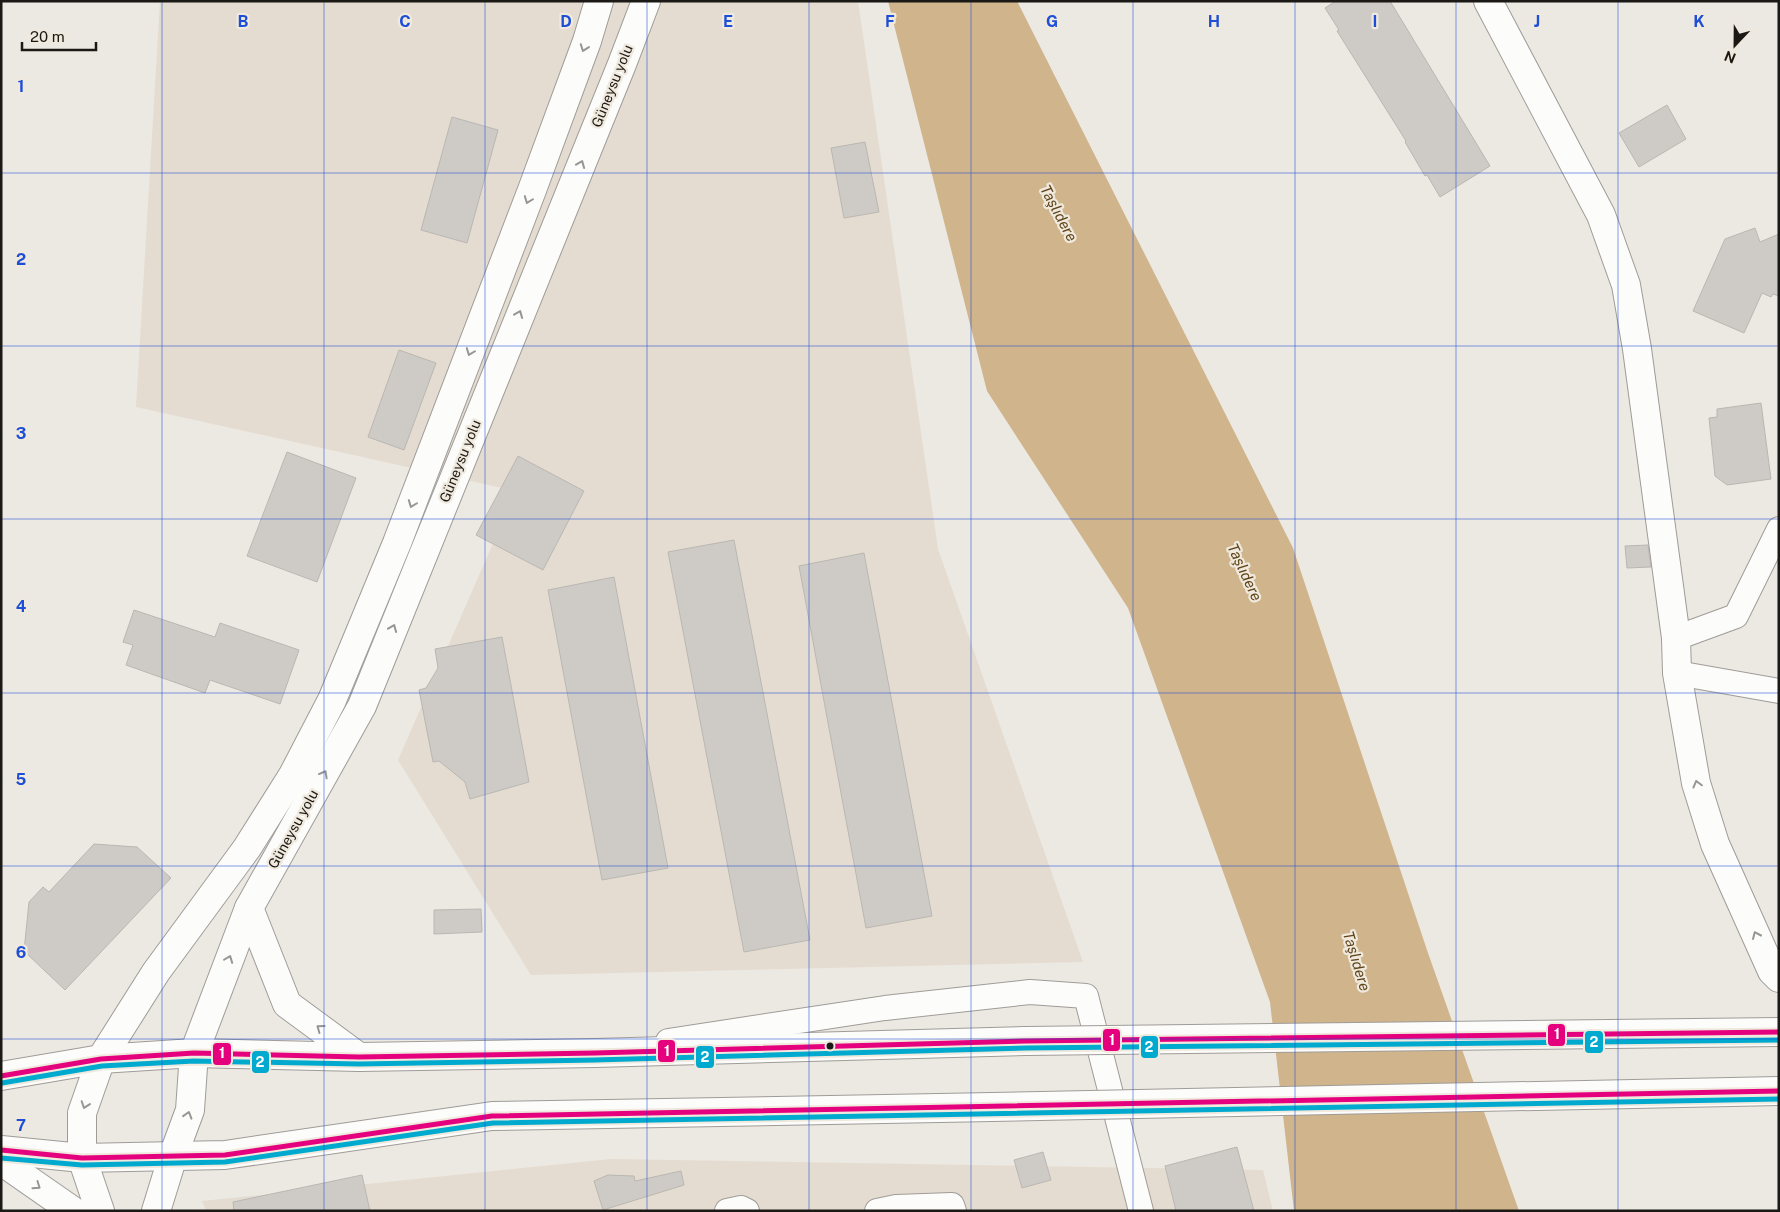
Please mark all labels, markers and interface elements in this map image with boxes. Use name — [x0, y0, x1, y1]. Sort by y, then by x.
text: B — [238, 12, 249, 31]
text: C — [399, 12, 411, 31]
text: D — [560, 12, 572, 31]
text: E — [723, 12, 733, 31]
text: F — [885, 12, 895, 31]
text: G — [1046, 12, 1058, 31]
text: H — [1208, 12, 1220, 31]
text: I — [1373, 12, 1377, 31]
text: J — [1534, 12, 1540, 31]
text: K — [1693, 12, 1705, 31]
scale bar — [22, 20, 96, 52]
north arrow — [1710, 20, 1760, 70]
text: 20 m — [30, 28, 65, 45]
street label: Güneysu yolu — [588, 42, 636, 130]
one-way arrow — [580, 43, 590, 51]
text: N — [1722, 48, 1738, 67]
text: 1 — [18, 77, 24, 96]
one-way arrow — [574, 160, 585, 169]
water label: Taşlıdere — [1037, 182, 1081, 244]
one-way arrow — [524, 195, 535, 204]
text: 2 — [16, 250, 26, 269]
one-way arrow — [514, 311, 524, 319]
one-way arrow — [466, 347, 476, 356]
street label: Güneysu yolu — [436, 417, 484, 505]
text: 3 — [16, 424, 26, 443]
one-way arrow — [408, 499, 418, 507]
water label: Taşlıdere — [1224, 541, 1266, 603]
text: 4 — [16, 597, 27, 616]
one-way arrow — [388, 624, 398, 632]
text: 5 — [16, 770, 27, 789]
one-way arrow — [317, 770, 327, 779]
one-way arrow — [1692, 780, 1703, 789]
street label: Güneysu yolu — [265, 787, 321, 871]
water label: Taşlıdere — [1340, 929, 1374, 993]
one-way arrow — [1752, 931, 1762, 940]
text: 6 — [16, 943, 26, 962]
one-way arrow — [223, 955, 233, 964]
line badge: 1 — [1547, 1023, 1566, 1047]
one-way arrow — [316, 1025, 326, 1034]
text: 1 — [1554, 1026, 1560, 1042]
line badge: 1 — [1102, 1028, 1121, 1052]
line badge: 2 — [1584, 1030, 1604, 1054]
text: 1 — [1109, 1032, 1115, 1048]
text: 2 — [1590, 1034, 1599, 1050]
line badge: 2 — [1140, 1035, 1159, 1059]
line badge: 1 — [657, 1039, 676, 1063]
text: 2 — [1145, 1039, 1154, 1055]
unlabelled marker — [825, 1041, 835, 1051]
line badge: 1 — [212, 1042, 232, 1066]
text: 1 — [664, 1043, 670, 1059]
text: 1 — [219, 1045, 225, 1061]
line badge: 2 — [695, 1045, 715, 1069]
text: 2 — [701, 1049, 710, 1065]
line badge: 2 — [251, 1050, 270, 1074]
text: 2 — [256, 1054, 265, 1070]
one-way arrow — [81, 1101, 91, 1109]
one-way arrow — [182, 1111, 192, 1119]
text: 7 — [16, 1116, 26, 1135]
one-way arrow — [31, 1180, 41, 1189]

